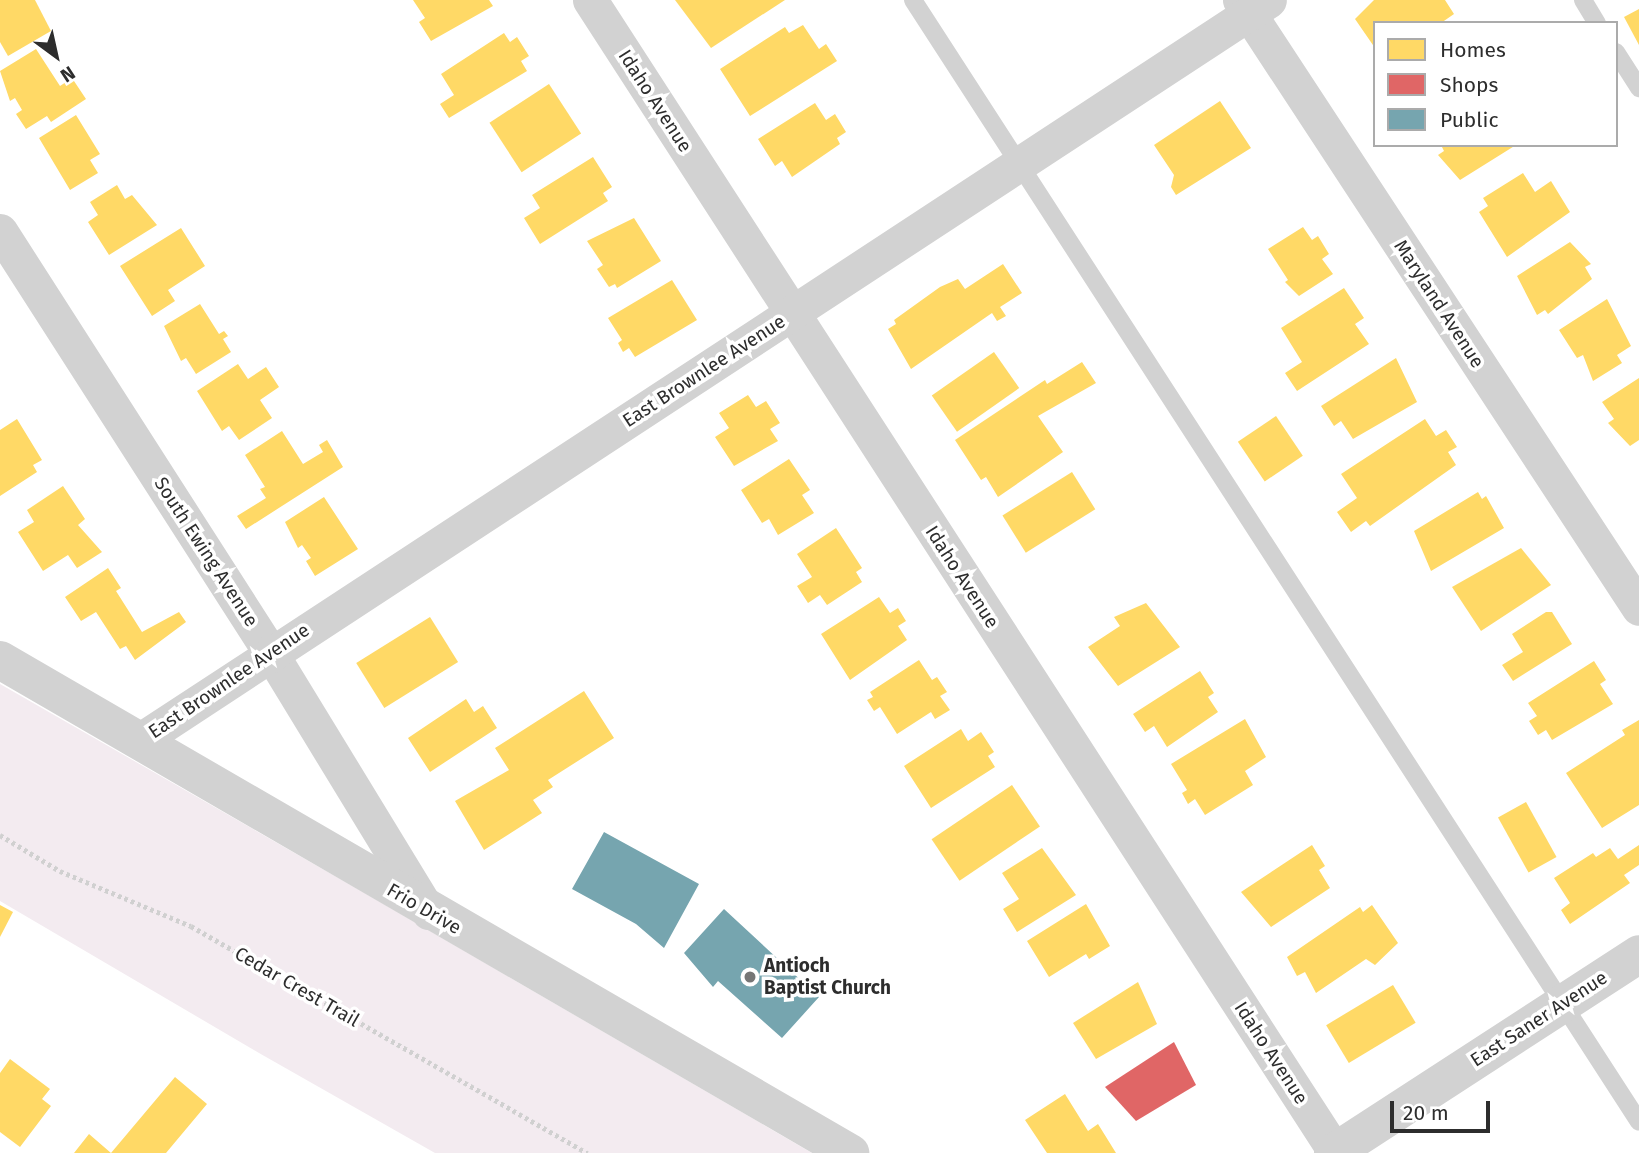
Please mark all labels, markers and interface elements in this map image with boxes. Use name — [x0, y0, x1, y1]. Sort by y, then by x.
north arrow — [21, 21, 91, 91]
legend — [1373, 21, 1618, 147]
text: Homes — [1440, 37, 1506, 63]
street label: Idaho Avenue — [613, 45, 697, 157]
text: N — [56, 61, 79, 87]
text: Shops — [1440, 72, 1498, 98]
text: Public — [1440, 107, 1498, 133]
street label: Maryland Avenue — [1389, 236, 1489, 372]
street label: East Brownlee Avenue — [618, 310, 790, 432]
street label: South Ewing Avenue — [149, 473, 263, 631]
street label: Idaho Avenue — [920, 521, 1004, 633]
street label: East Brownlee Avenue — [144, 619, 314, 743]
street label: Frio Drive — [383, 879, 465, 939]
street label: Cedar Crest Trail — [231, 942, 363, 1032]
place label: Antioch Baptist Church — [764, 955, 891, 999]
street label: East Saner Avenue — [1466, 966, 1612, 1072]
marker: Antioch Baptist Church — [742, 969, 758, 985]
street label: Idaho Avenue — [1229, 997, 1313, 1109]
scale bar — [1394, 1086, 1494, 1130]
text: 20 m — [1403, 1100, 1449, 1126]

